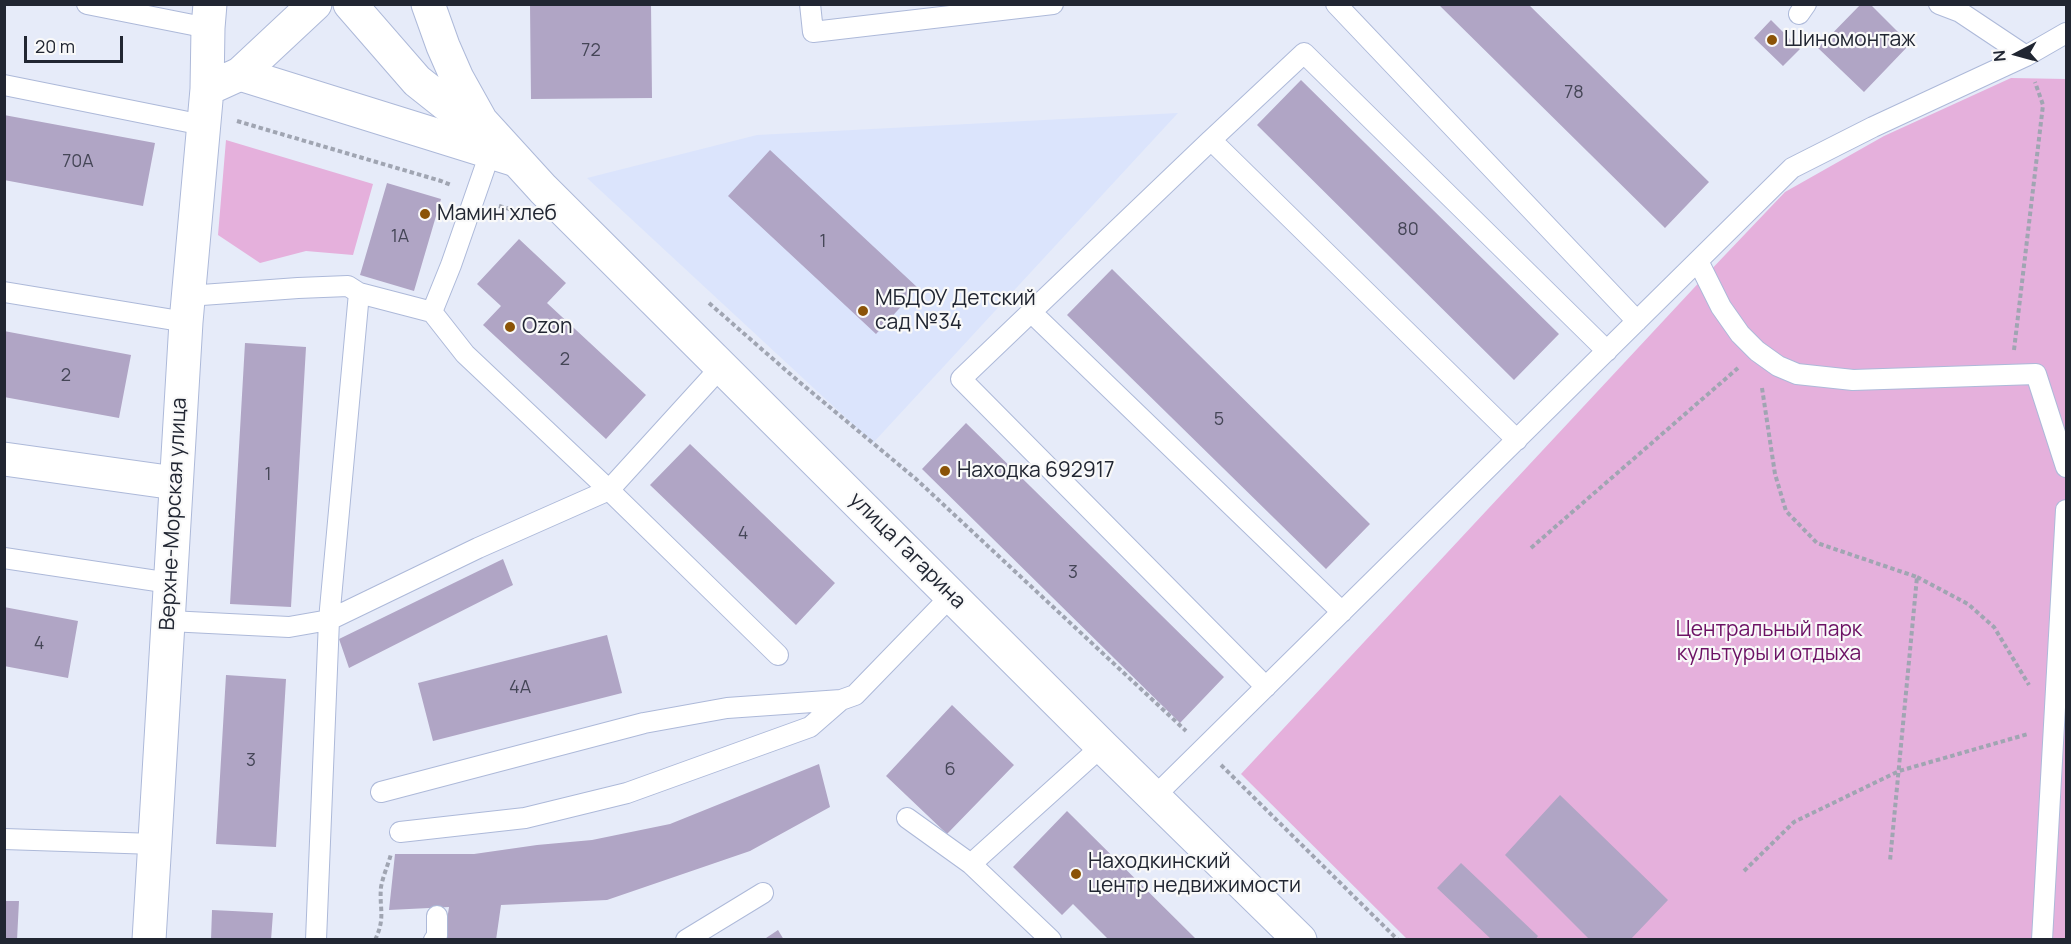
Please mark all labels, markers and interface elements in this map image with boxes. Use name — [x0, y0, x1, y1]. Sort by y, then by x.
scale bar — [27, 24, 126, 62]
north arrow — [1987, 24, 2047, 84]
place label: Шиномонтаж — [1784, 27, 1916, 53]
marker: Шиномонтаж — [1765, 33, 1779, 47]
text: 20 m — [35, 34, 75, 58]
house number: 72 — [581, 40, 601, 62]
text: N — [1988, 49, 2011, 63]
house number: 78 — [1564, 82, 1584, 104]
house number: 70А — [62, 151, 94, 173]
place label: Мамин хлеб — [437, 201, 557, 227]
marker: Мамин хлеб — [418, 207, 432, 221]
house number: 80 — [1397, 219, 1419, 241]
house number: 1А — [391, 226, 409, 248]
house number: 1 — [819, 231, 827, 253]
place label: МБДОУ Детский сад №34 — [875, 286, 1036, 336]
marker: МБДОУ Детский сад №34 — [856, 304, 870, 318]
place label: Ozon — [522, 314, 572, 340]
marker: Ozon — [503, 320, 517, 334]
house number: 2 — [560, 349, 570, 371]
house number: 2 — [61, 365, 71, 387]
street label: Верхне-Морская улица — [155, 397, 193, 631]
house number: 5 — [1214, 409, 1224, 431]
place label: Находка 692917 — [957, 458, 1115, 484]
house number: 1 — [264, 464, 272, 486]
marker: Находка 692917 — [938, 464, 952, 478]
street label: улица Гагарина — [844, 488, 970, 614]
house number: 4 — [738, 523, 748, 545]
house number: 3 — [1068, 562, 1078, 584]
park label: Центральный парк культуры и отдыха — [1676, 617, 1862, 667]
house number: 4 — [34, 633, 44, 655]
house number: 4А — [509, 677, 531, 699]
house number: 3 — [246, 750, 256, 772]
house number: 6 — [944, 759, 956, 781]
place label: Находкинский центр недвижимости — [1088, 849, 1301, 899]
marker: Находкинский центр недвижимости — [1069, 867, 1083, 881]

